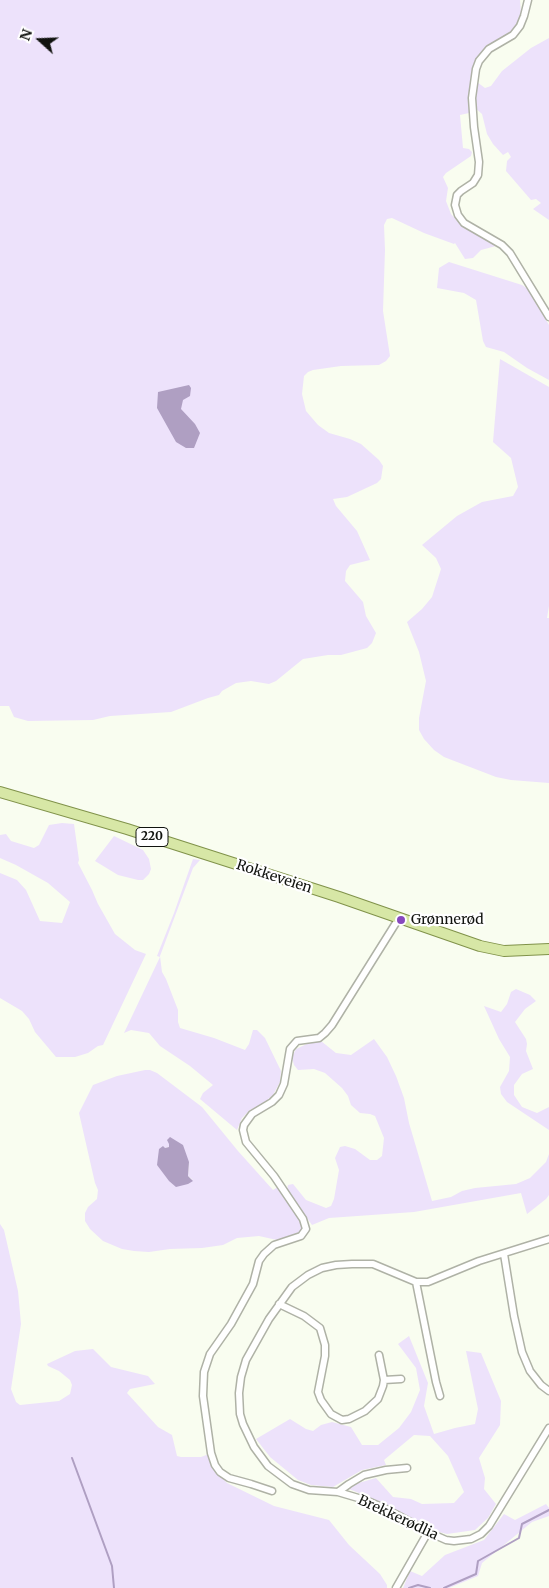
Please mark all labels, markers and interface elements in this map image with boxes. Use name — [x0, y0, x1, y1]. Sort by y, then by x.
north arrow — [15, 15, 65, 65]
text: N — [16, 27, 36, 43]
road number: 220 — [136, 828, 168, 846]
street label: Rokkeveien — [234, 857, 314, 897]
place label: Grønnerød — [411, 912, 484, 928]
marker: Grønnerød — [395, 914, 407, 926]
street label: Brekkerødlia — [355, 1492, 441, 1544]

